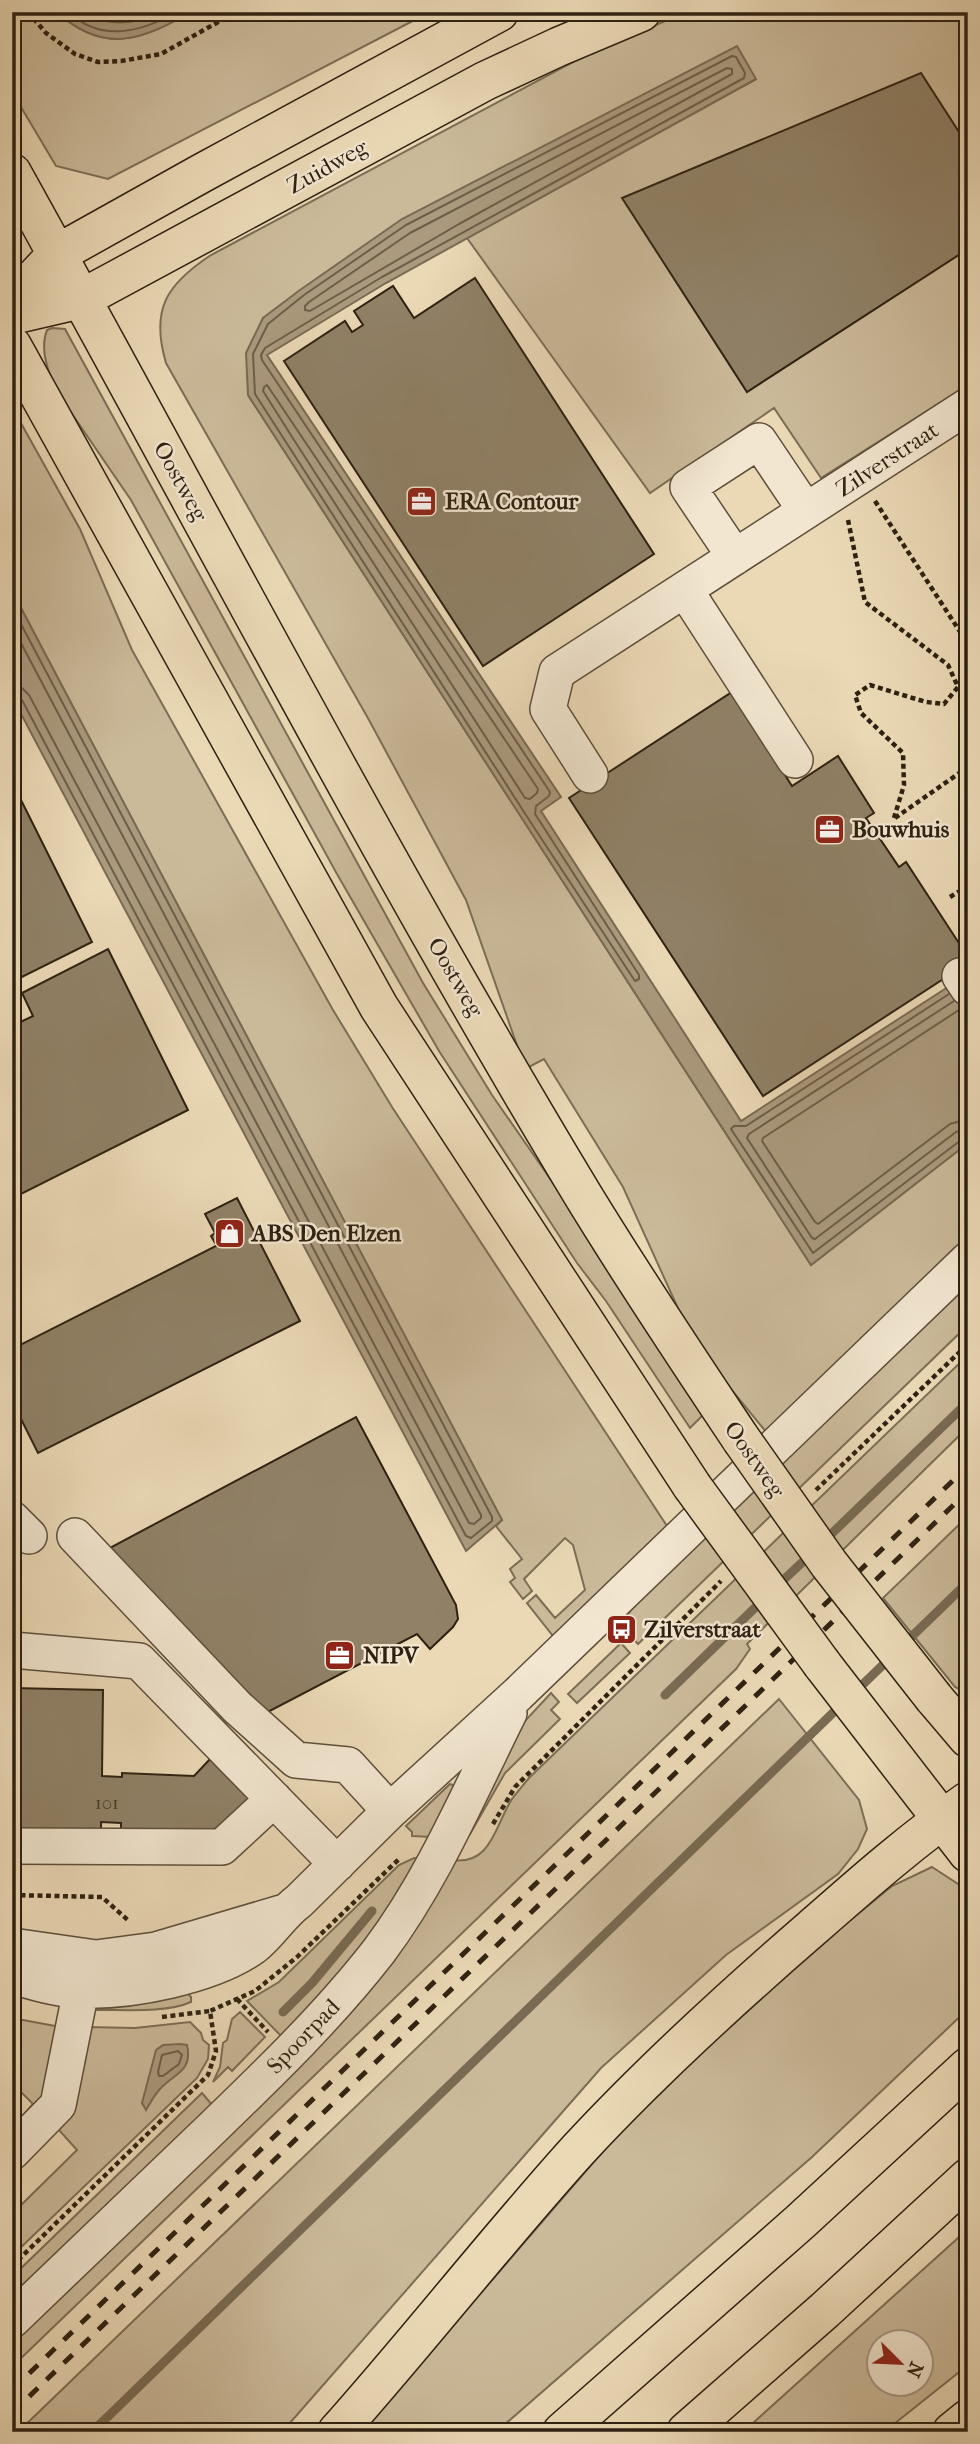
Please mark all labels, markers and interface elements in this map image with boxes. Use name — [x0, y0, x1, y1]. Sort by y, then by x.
street label: Zuidweg — [282, 133, 373, 200]
street label: Zilverstraat — [831, 416, 944, 502]
street label: Oostweg — [148, 437, 214, 526]
office icon: ERA Contour — [405, 484, 439, 518]
place label: ERA Contour — [445, 488, 579, 515]
office icon: Bouwhuis — [812, 812, 846, 846]
place label: Bouwhuis — [852, 816, 950, 843]
street label: Oostweg — [422, 933, 489, 1022]
shop icon: ABS Den Elzen — [212, 1216, 246, 1250]
place label: ABS Den Elzen — [250, 1220, 402, 1247]
street label: Oostweg — [719, 1416, 791, 1503]
bus stop icon: Zilverstraat — [604, 1612, 638, 1646]
place label: Zilverstraat — [644, 1616, 761, 1643]
office icon: NIPV — [323, 1638, 357, 1672]
place label: NIPV — [363, 1642, 420, 1669]
house number: 101 — [95, 1792, 119, 1814]
street label: Spoorpad — [261, 1993, 346, 2079]
north arrow — [864, 2328, 934, 2398]
text: N — [901, 2358, 928, 2381]

